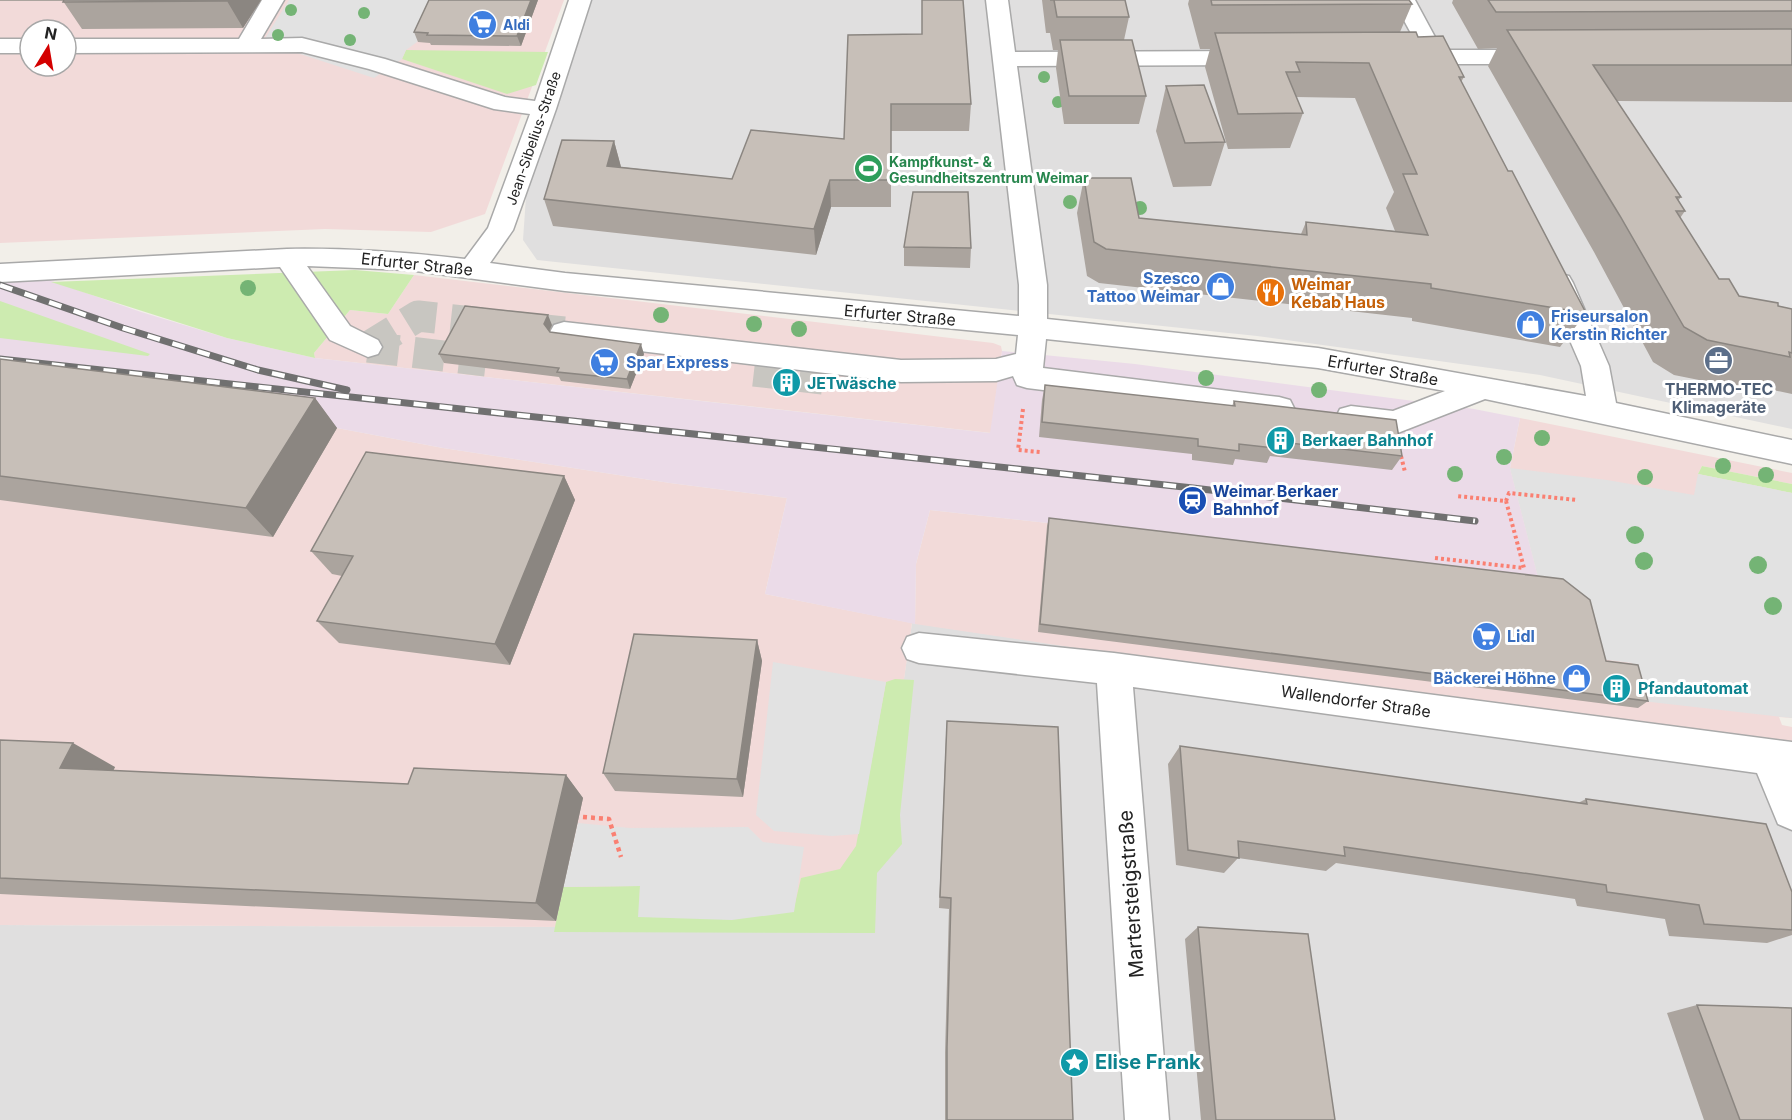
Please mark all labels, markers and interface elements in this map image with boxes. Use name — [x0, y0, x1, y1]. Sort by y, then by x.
supermarket icon: Aldi — [466, 8, 498, 40]
place label: Aldi — [503, 16, 530, 33]
north arrow — [18, 18, 78, 78]
text: N — [43, 22, 59, 44]
street label: Jean-Sibelius-Straße — [502, 69, 564, 207]
sports icon: Kampfkunst- & Gesundheitszentrum Weimar — [852, 153, 884, 185]
place label: Kampfkunst- & Gesundheitszentrum Weimar — [889, 153, 1089, 186]
street label: Erfurter Straße — [360, 248, 474, 280]
place label: Szesco Tattoo Weimar — [1087, 268, 1200, 306]
shop icon: Szesco Tattoo Weimar — [1205, 271, 1237, 303]
place label: Weimar Kebab Haus — [1291, 274, 1385, 312]
restaurant icon: Weimar Kebab Haus — [1254, 277, 1286, 309]
street label: Erfurter Straße — [843, 300, 957, 330]
place label: Friseursalon Kerstin Richter — [1551, 306, 1667, 344]
shop icon: Friseursalon Kerstin Richter — [1514, 309, 1546, 341]
office icon: THERMO-TEC Klimageräte — [1703, 345, 1735, 377]
supermarket icon: Spar Express — [589, 346, 621, 378]
street label: Erfurter Straße — [1326, 350, 1440, 390]
place label: Spar Express — [626, 352, 729, 372]
building icon: JETwäsche — [770, 367, 802, 399]
place label: JETwäsche — [807, 373, 896, 393]
place label: THERMO-TEC Klimageräte — [1665, 379, 1773, 417]
building icon: Berkaer Bahnhof — [1265, 424, 1297, 456]
place label: Berkaer Bahnhof — [1302, 430, 1434, 450]
place label: Weimar Berkaer Bahnhof — [1213, 481, 1339, 519]
station icon: Weimar Berkaer Bahnhof — [1176, 484, 1208, 516]
supermarket icon: Lidl — [1470, 620, 1502, 652]
place label: Lidl — [1507, 626, 1535, 646]
shop icon: Bäckerei Höhne — [1561, 662, 1593, 694]
place label: Bäckerei Höhne — [1433, 668, 1556, 688]
building icon: Pfandautomat — [1601, 672, 1633, 704]
place label: Pfandautomat — [1638, 678, 1748, 698]
street label: Wallendorfer Straße — [1280, 681, 1432, 721]
street label: Martersteigstraße — [1113, 809, 1149, 979]
place icon: Elise Frank — [1058, 1046, 1090, 1078]
place label: Elise Frank — [1095, 1050, 1201, 1074]

